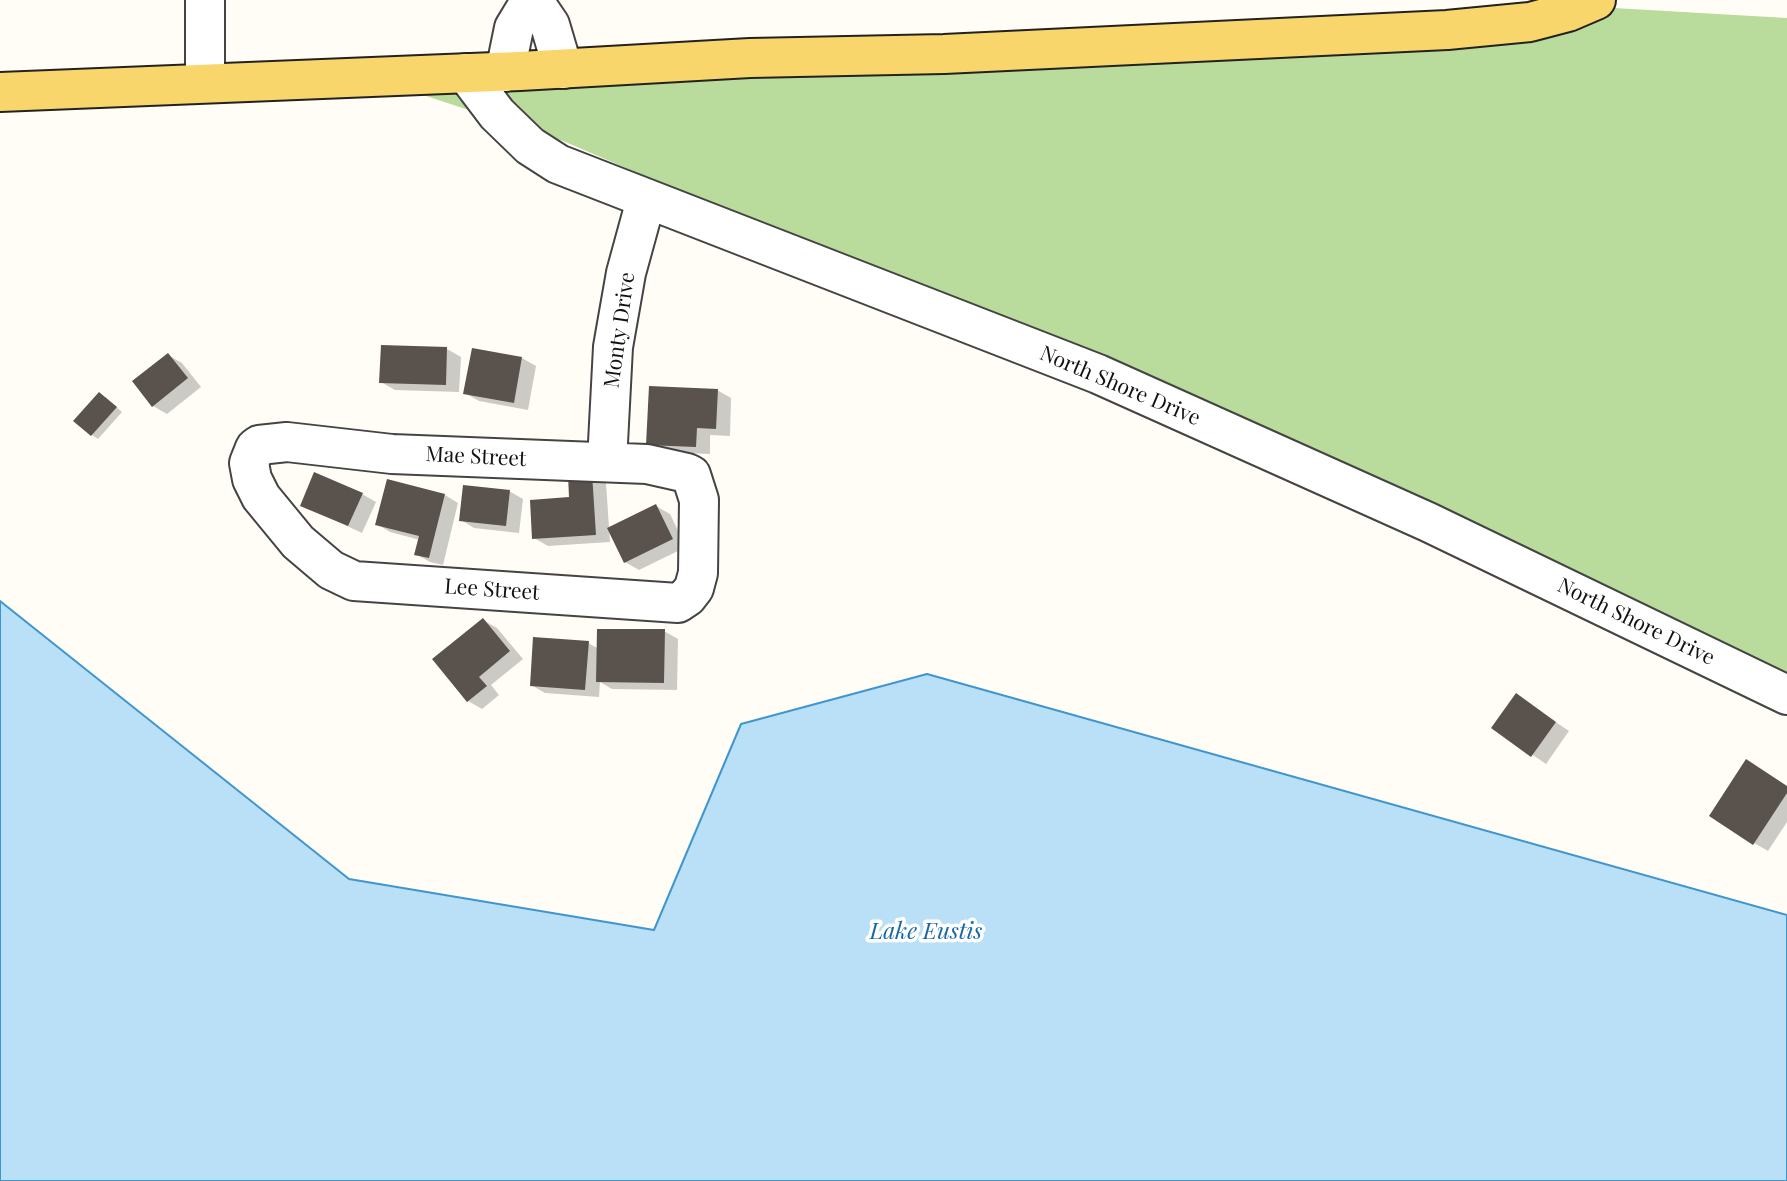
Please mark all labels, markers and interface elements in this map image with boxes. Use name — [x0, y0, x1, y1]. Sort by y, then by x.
street label: Monty Drive — [599, 271, 641, 389]
street label: North Shore Drive — [1036, 341, 1204, 431]
street label: Mae Street — [425, 442, 527, 472]
street label: North Shore Drive — [1553, 573, 1719, 671]
street label: Lee Street — [444, 574, 540, 606]
water label: Lake Eustis — [870, 918, 982, 946]

